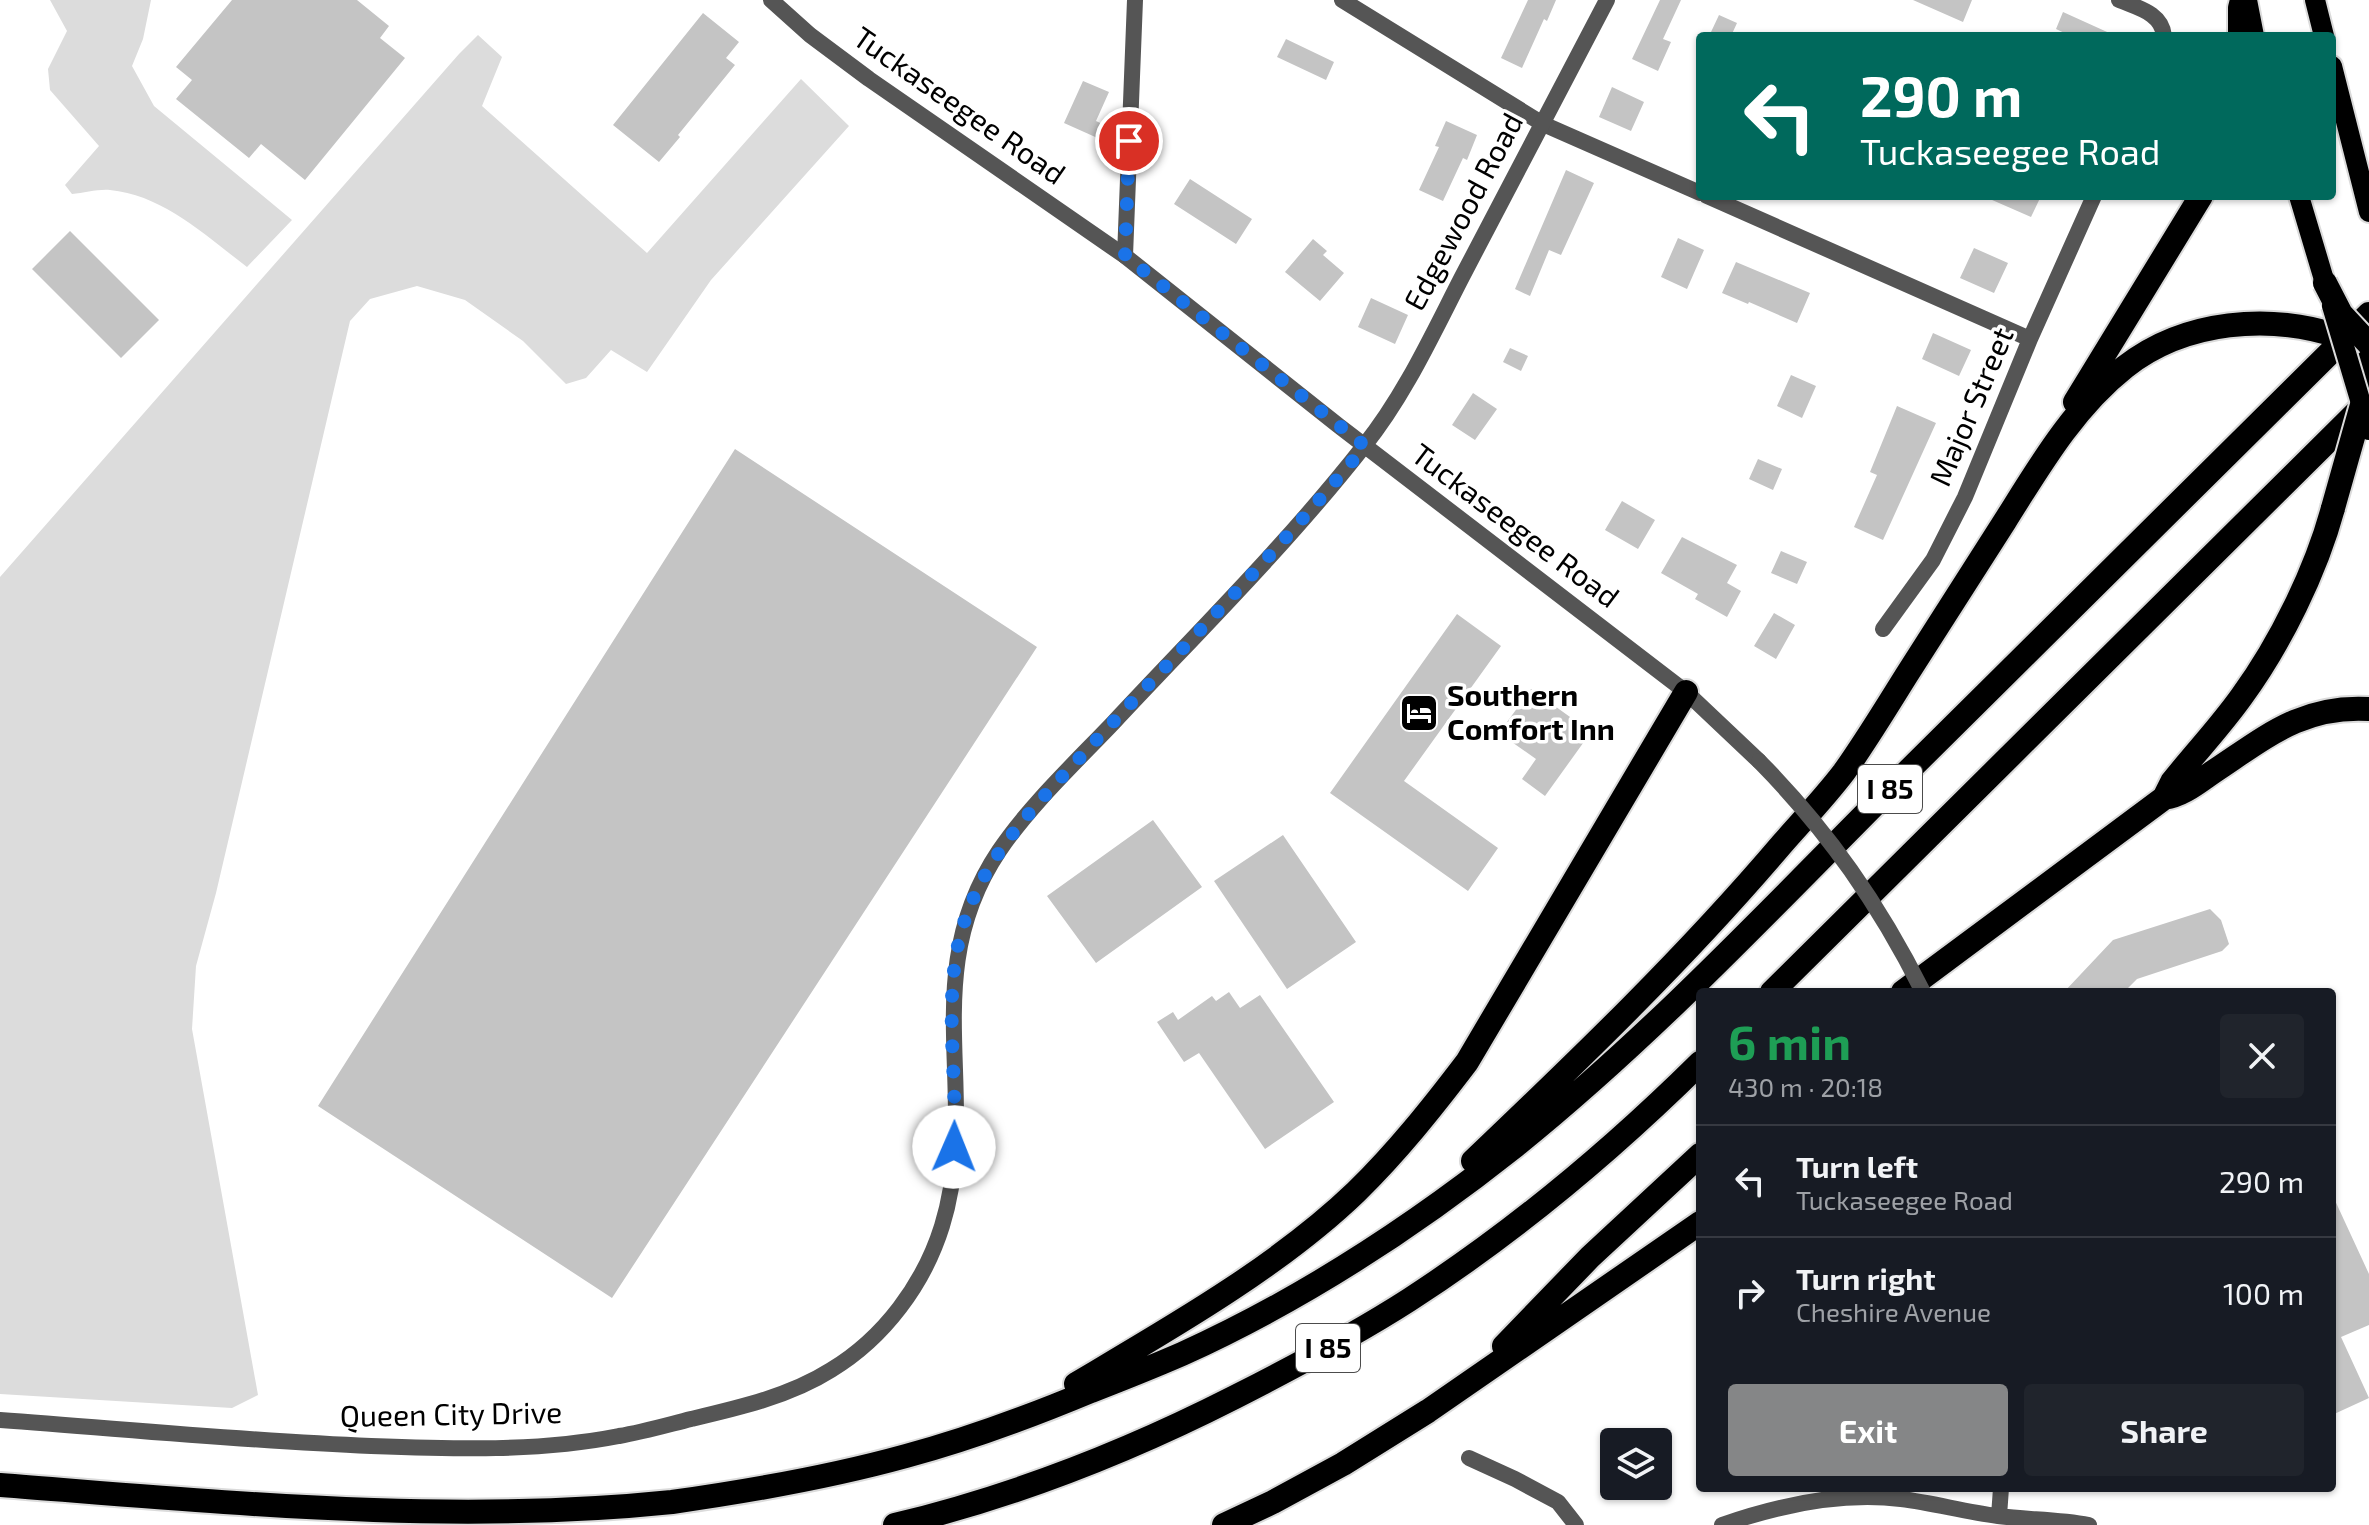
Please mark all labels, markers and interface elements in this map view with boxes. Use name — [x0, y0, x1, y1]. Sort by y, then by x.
street label: Tuckaseegee Road — [847, 18, 1073, 191]
text: 290 m — [1860, 61, 2022, 128]
icon: left — [1728, 64, 1832, 168]
street label: Edgewood Road — [1395, 106, 1529, 316]
pin — [1095, 107, 1163, 175]
icon: arrive — [1107, 119, 1151, 163]
text: Tuckaseegee Road — [1860, 129, 2160, 172]
street label: Major Street — [1921, 322, 2020, 491]
street label: Tuckaseegee Road — [1405, 435, 1627, 614]
place label: Southern Comfort Inn — [1447, 676, 1615, 746]
hotel icon: Southern Comfort Inn — [1398, 692, 1440, 734]
road number: I 85 — [1858, 765, 1922, 813]
text: 6 min — [1728, 1012, 1851, 1070]
button: close — [2220, 1014, 2304, 1098]
text: 430 m · 20:18 — [1728, 1071, 1883, 1102]
position arrow — [912, 1105, 996, 1189]
text: Turn left — [1796, 1148, 1918, 1184]
icon: left — [1728, 1159, 1772, 1203]
text: 290 m — [2219, 1163, 2304, 1199]
text: Tuckaseegee Road — [1796, 1184, 2013, 1215]
text: Turn right — [1796, 1260, 1936, 1296]
icon: right — [1728, 1271, 1772, 1315]
text: 100 m — [2223, 1275, 2304, 1311]
text: Cheshire Avenue — [1796, 1296, 1991, 1327]
road number: I 85 — [1296, 1324, 1360, 1372]
button: Exit — [1728, 1384, 2008, 1476]
button: Share — [2024, 1384, 2304, 1476]
street label: Queen City Drive — [339, 1393, 563, 1433]
map controls — [1600, 1428, 1672, 1500]
button: layers — [1600, 1428, 1672, 1500]

